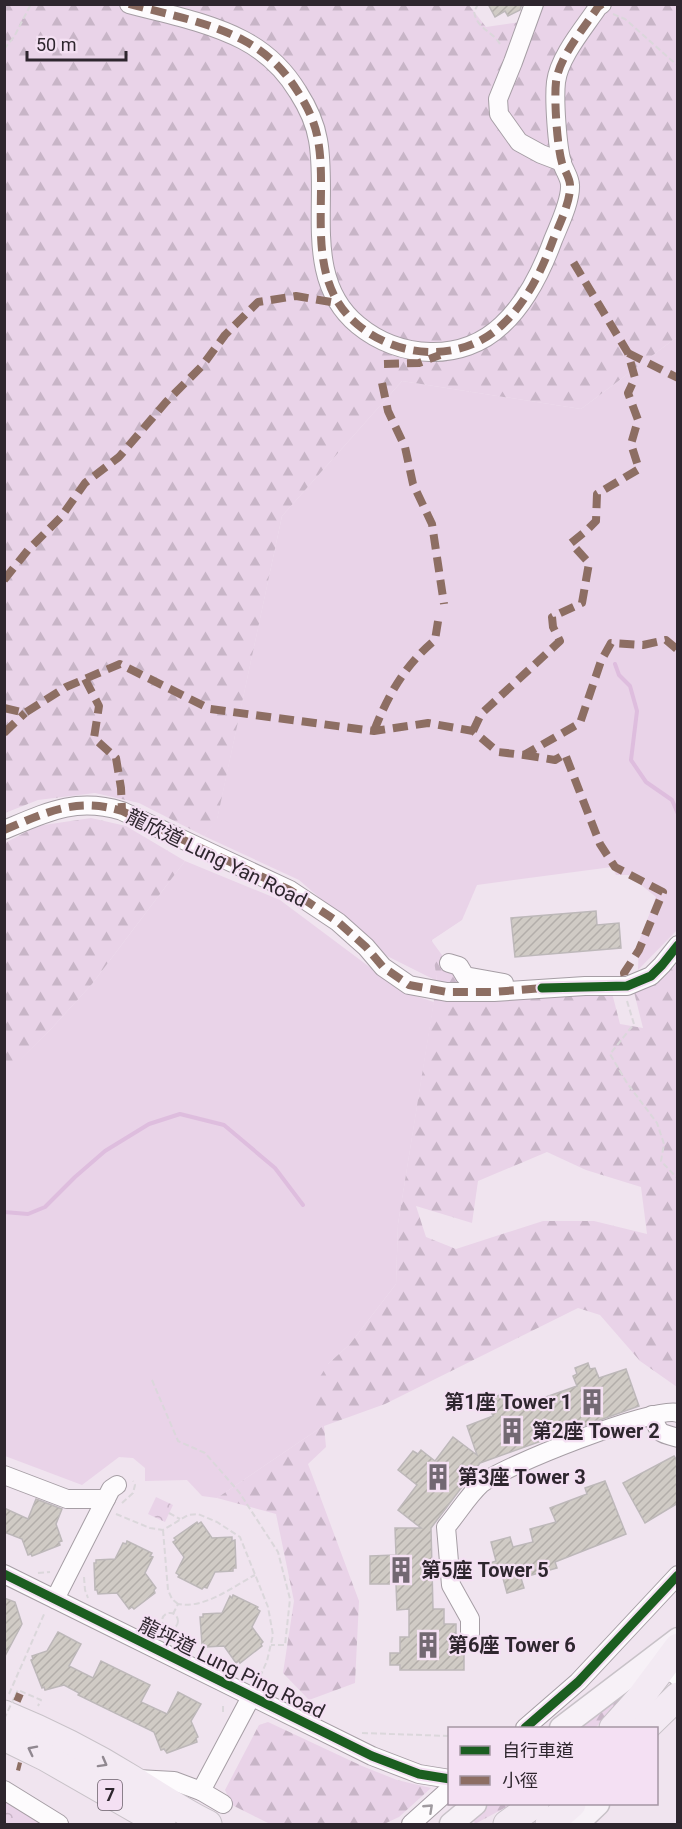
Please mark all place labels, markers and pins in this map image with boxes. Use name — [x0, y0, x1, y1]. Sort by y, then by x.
building icon: 第1座 Tower 1 — [577, 1387, 607, 1417]
place label: 第1座 Tower 1 — [444, 1390, 572, 1414]
building icon: 第2座 Tower 2 — [497, 1416, 527, 1446]
place label: 第2座 Tower 2 — [532, 1419, 660, 1443]
building icon: 第3座 Tower 3 — [423, 1462, 453, 1492]
place label: 第3座 Tower 3 — [458, 1465, 586, 1489]
building icon: 第5座 Tower 5 — [386, 1555, 416, 1585]
place label: 第5座 Tower 5 — [421, 1558, 549, 1582]
building icon: 第6座 Tower 6 — [413, 1630, 443, 1660]
place label: 第6座 Tower 6 — [448, 1633, 576, 1657]

